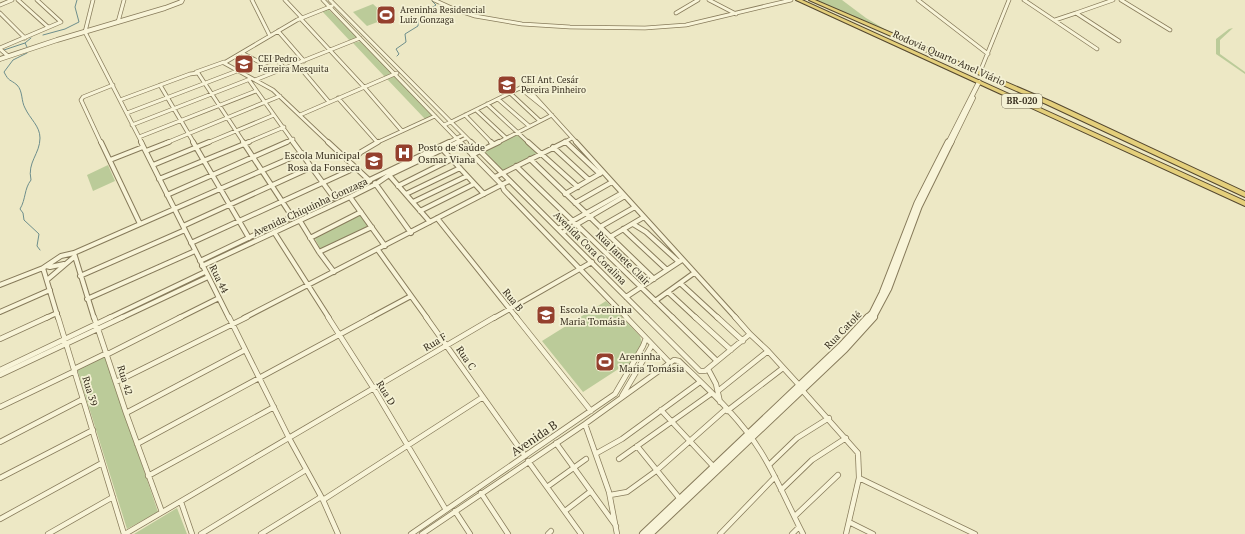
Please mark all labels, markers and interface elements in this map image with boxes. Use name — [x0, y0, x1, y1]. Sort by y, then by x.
sports icon: Areninha Residencial Luiz Gonzaga — [375, 4, 397, 26]
place label: Areninha Residencial Luiz Gonzaga — [400, 4, 486, 26]
street label: Rodovia Quarto Anel Viário — [891, 27, 1008, 89]
school or university icon: CEI Pedro Ferreira Mesquita — [233, 53, 255, 75]
place label: CEI Pedro Ferreira Mesquita — [258, 53, 329, 75]
school or university icon: CEI Ant. Cesár Pereira Pinheiro — [496, 74, 518, 96]
place label: CEI Ant. Cesár Pereira Pinheiro — [521, 74, 586, 96]
road number: BR-020 — [1002, 94, 1042, 108]
place label: Posto de Saúde Osmar Viana — [418, 141, 485, 166]
hospital icon: Posto de Saúde Osmar Viana — [393, 142, 415, 164]
place label: Escola Municipal Rosa da Fonseca — [285, 149, 360, 174]
school or university icon: Escola Municipal Rosa da Fonseca — [363, 150, 385, 172]
street label: Avenida Chiquinha Gonzaga — [250, 175, 370, 239]
street label: Avenida Cora Coralina — [551, 209, 629, 287]
street label: Rua Janete Clair — [593, 228, 653, 288]
street label: Rua 44 — [206, 263, 232, 296]
street label: Rua B — [500, 286, 526, 314]
place label: Escola Areninha Maria Tomásia — [560, 303, 632, 328]
school or university icon: Escola Areninha Maria Tomásia — [535, 304, 557, 326]
street label: Rua Catolé — [822, 308, 864, 352]
street label: Rua F — [421, 330, 449, 354]
street label: Rua C — [453, 344, 479, 372]
place label: Areninha Maria Tomásia — [619, 350, 684, 375]
sports icon: Areninha Maria Tomásia — [594, 351, 616, 373]
street label: Rua 42 — [114, 364, 136, 396]
street label: Rua 39 — [79, 375, 101, 407]
street label: Rua D — [373, 378, 399, 408]
street label: Avenida B — [508, 417, 560, 459]

